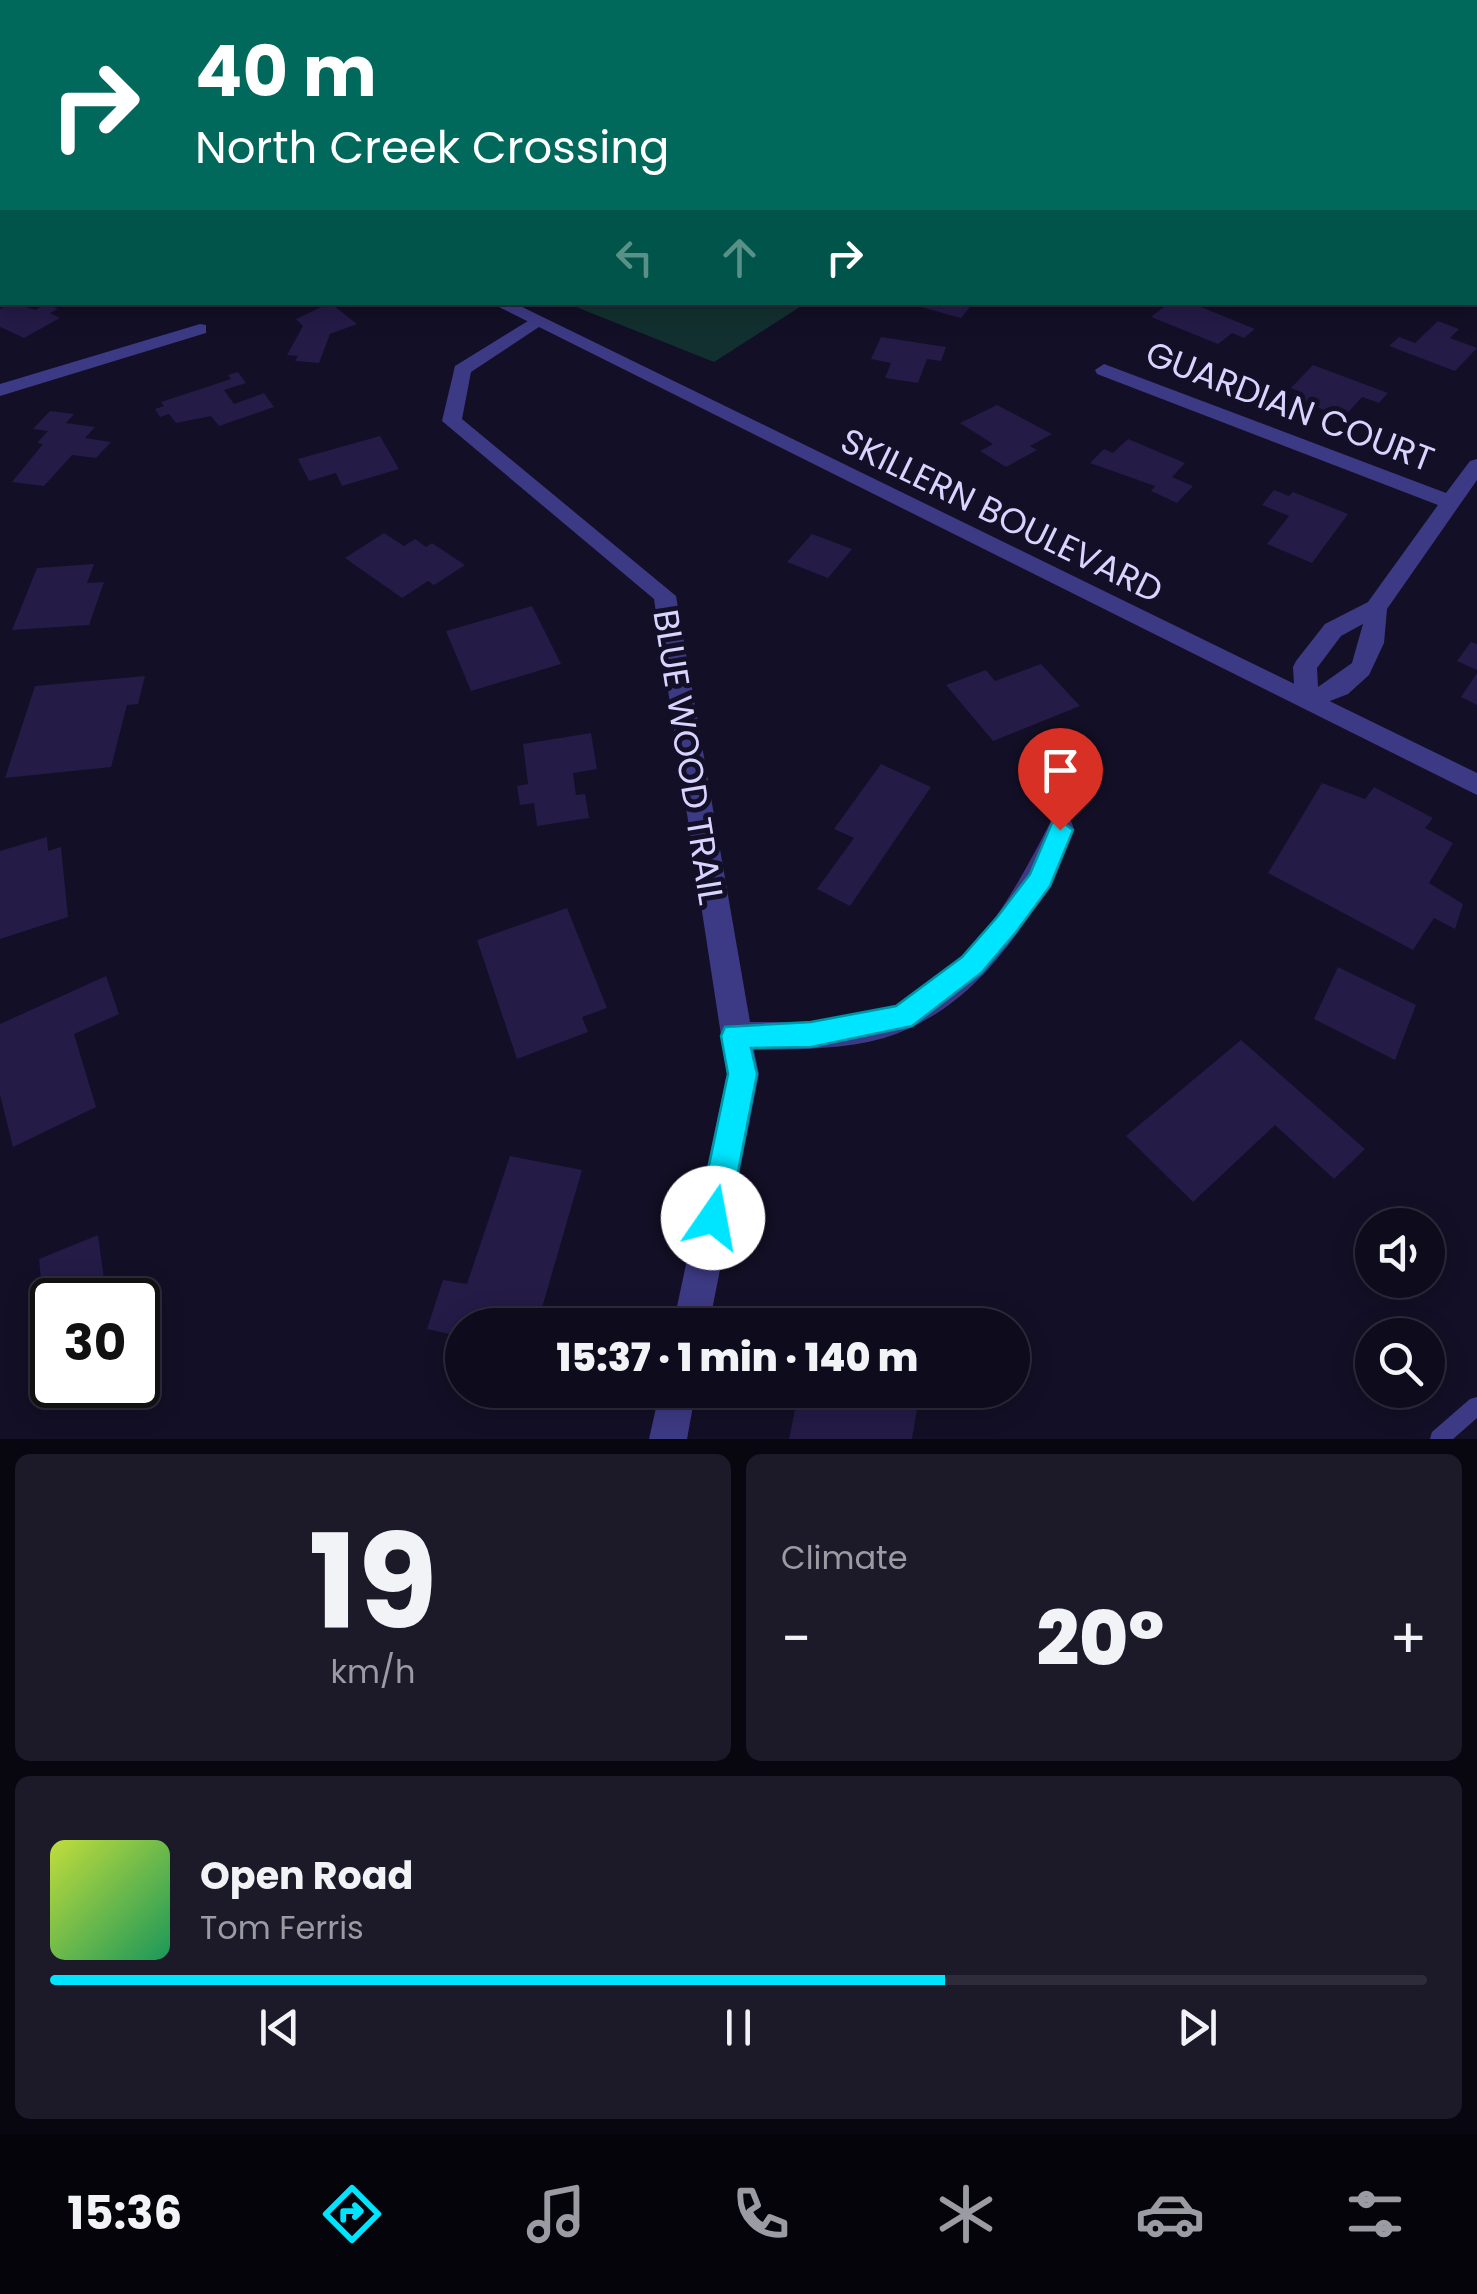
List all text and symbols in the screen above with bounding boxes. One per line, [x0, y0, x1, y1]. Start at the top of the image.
text: 40 m [195, 22, 377, 121]
icon: right [30, 40, 160, 170]
text: North Creek Crossing [195, 116, 670, 179]
icon: left [607, 230, 662, 285]
icon: ahead [712, 230, 767, 285]
icon: right [817, 230, 872, 285]
street label: GUARDIAN COURT [1139, 328, 1441, 484]
street label: SKILLERN BOULEVARD [833, 416, 1171, 614]
street label: BLUE WOOD TRAIL [641, 606, 737, 908]
pin [1018, 728, 1103, 831]
icon: arrive [1033, 743, 1088, 798]
position arrow [661, 1166, 765, 1270]
map controls [1355, 1208, 1445, 1408]
button: sound [1355, 1208, 1445, 1298]
speed limit sign: 30 [30, 1278, 160, 1408]
button: search [1355, 1318, 1445, 1408]
text: 15:37 · 1 min · 140 m [557, 1331, 918, 1384]
text: 19 [309, 1491, 437, 1674]
text: Climate [781, 1535, 908, 1580]
text: 20° [1036, 1586, 1164, 1691]
text: − [781, 1600, 811, 1677]
text: + [1389, 1600, 1427, 1677]
text: km/h [330, 1649, 416, 1694]
text: Open Road [200, 1849, 413, 1902]
text: Tom Ferris [200, 1905, 364, 1950]
icon: previous [252, 2000, 307, 2055]
icon: pause [711, 2000, 766, 2055]
icon: next [1170, 2000, 1225, 2055]
icon: directions [317, 2179, 387, 2249]
icon: music [521, 2179, 591, 2249]
icon: phone [726, 2179, 796, 2249]
icon: climate [931, 2179, 1001, 2249]
icon: car [1135, 2179, 1205, 2249]
icon: filters [1340, 2179, 1410, 2249]
text: 15:36 [67, 2182, 182, 2245]

